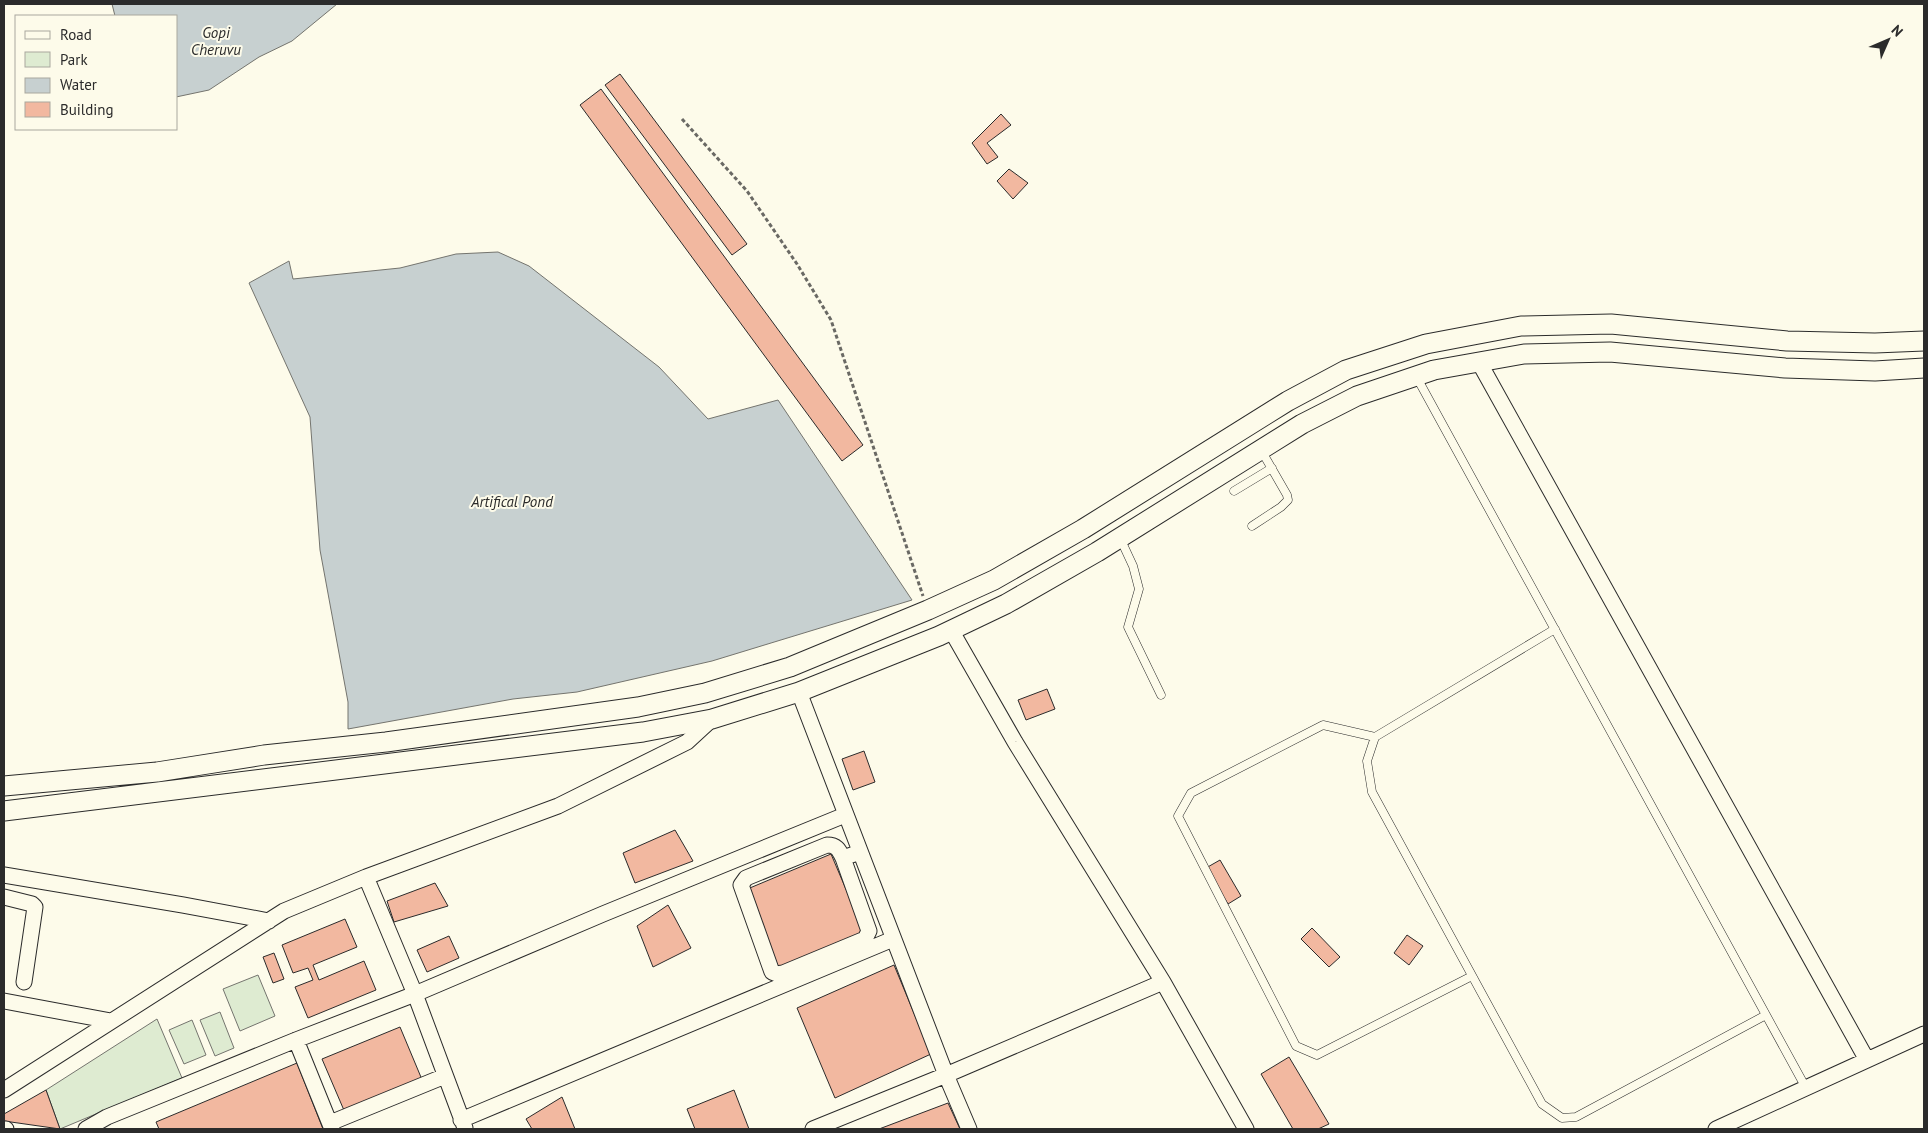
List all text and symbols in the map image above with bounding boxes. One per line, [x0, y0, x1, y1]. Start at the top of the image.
legend [15, 15, 178, 130]
north arrow [1863, 15, 1913, 65]
text: N [1888, 21, 1907, 40]
water label: Gopi Cheruvu [191, 23, 241, 59]
text: Road [60, 25, 92, 44]
text: Park [60, 50, 88, 69]
text: Water [60, 75, 97, 94]
text: Building [60, 100, 114, 119]
water label: Artifical Pond [470, 492, 553, 511]

